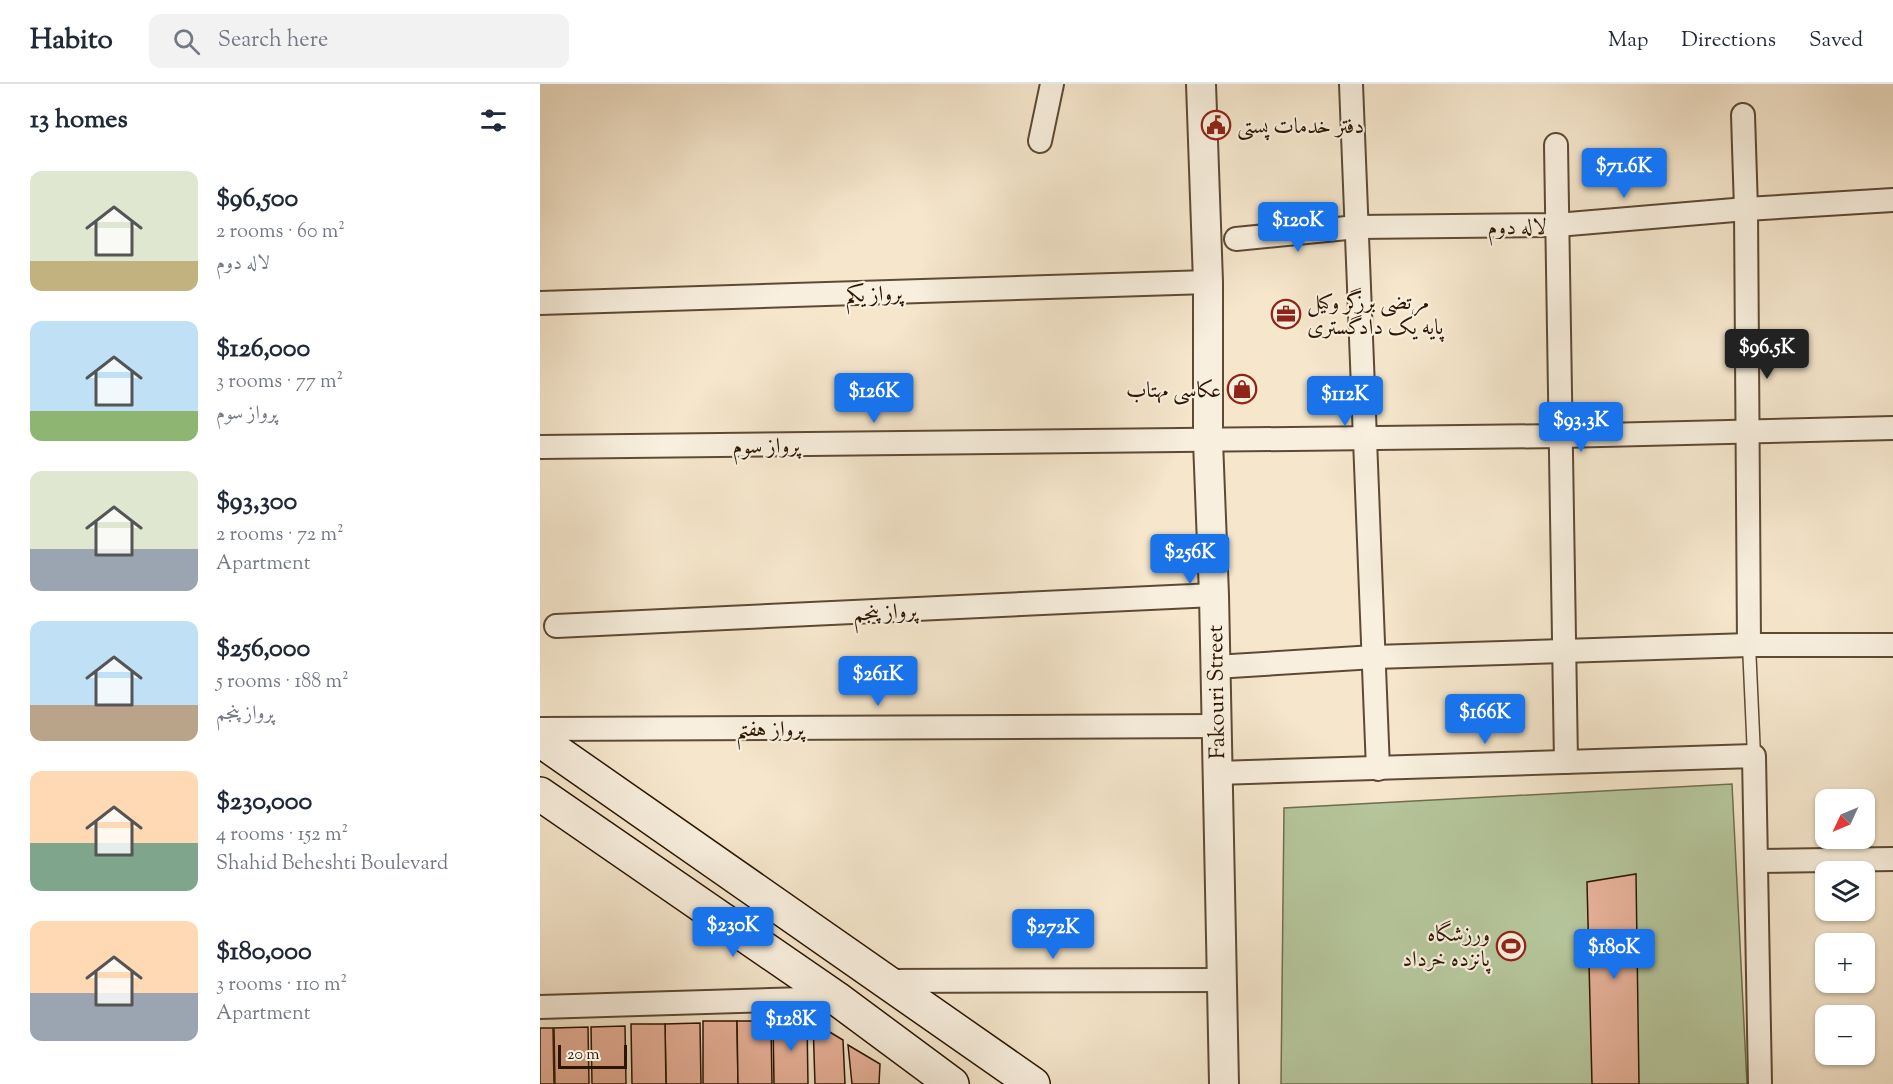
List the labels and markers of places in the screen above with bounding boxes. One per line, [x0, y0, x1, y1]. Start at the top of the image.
public building icon: دفتر خدمات پستی [1200, 109, 1232, 141]
place label: دفتر خدمات پستی [1237, 112, 1364, 144]
pin: $71.6K [1575, 148, 1673, 199]
pin: $120K [1256, 202, 1340, 253]
place label: مرتضی برزگر وکیل پایه یک دادگستری [1307, 287, 1445, 345]
office icon: مرتضی برزگر وکیل پایه یک دادگستری [1270, 298, 1302, 330]
pin: $96.5K [1718, 329, 1816, 380]
pin: $126K [832, 373, 916, 424]
shop icon: عکاسی مهتاب [1226, 373, 1258, 405]
place label: عکاسی مهتاب [1126, 376, 1221, 408]
pin: $112K [1303, 376, 1387, 427]
pin: $93.3K [1532, 402, 1630, 453]
pin: $256K [1148, 534, 1232, 585]
pin: $261K [836, 656, 920, 707]
pin: $166K [1443, 694, 1527, 745]
pin: $230K [691, 907, 775, 958]
pin: $272K [1011, 909, 1095, 960]
place label: ورزشگاه پانزده خرداد [1402, 920, 1492, 977]
pin: $180K [1572, 929, 1656, 980]
sports icon: ورزشگاه پانزده خرداد [1495, 930, 1527, 962]
pin: $128K [749, 1001, 833, 1052]

